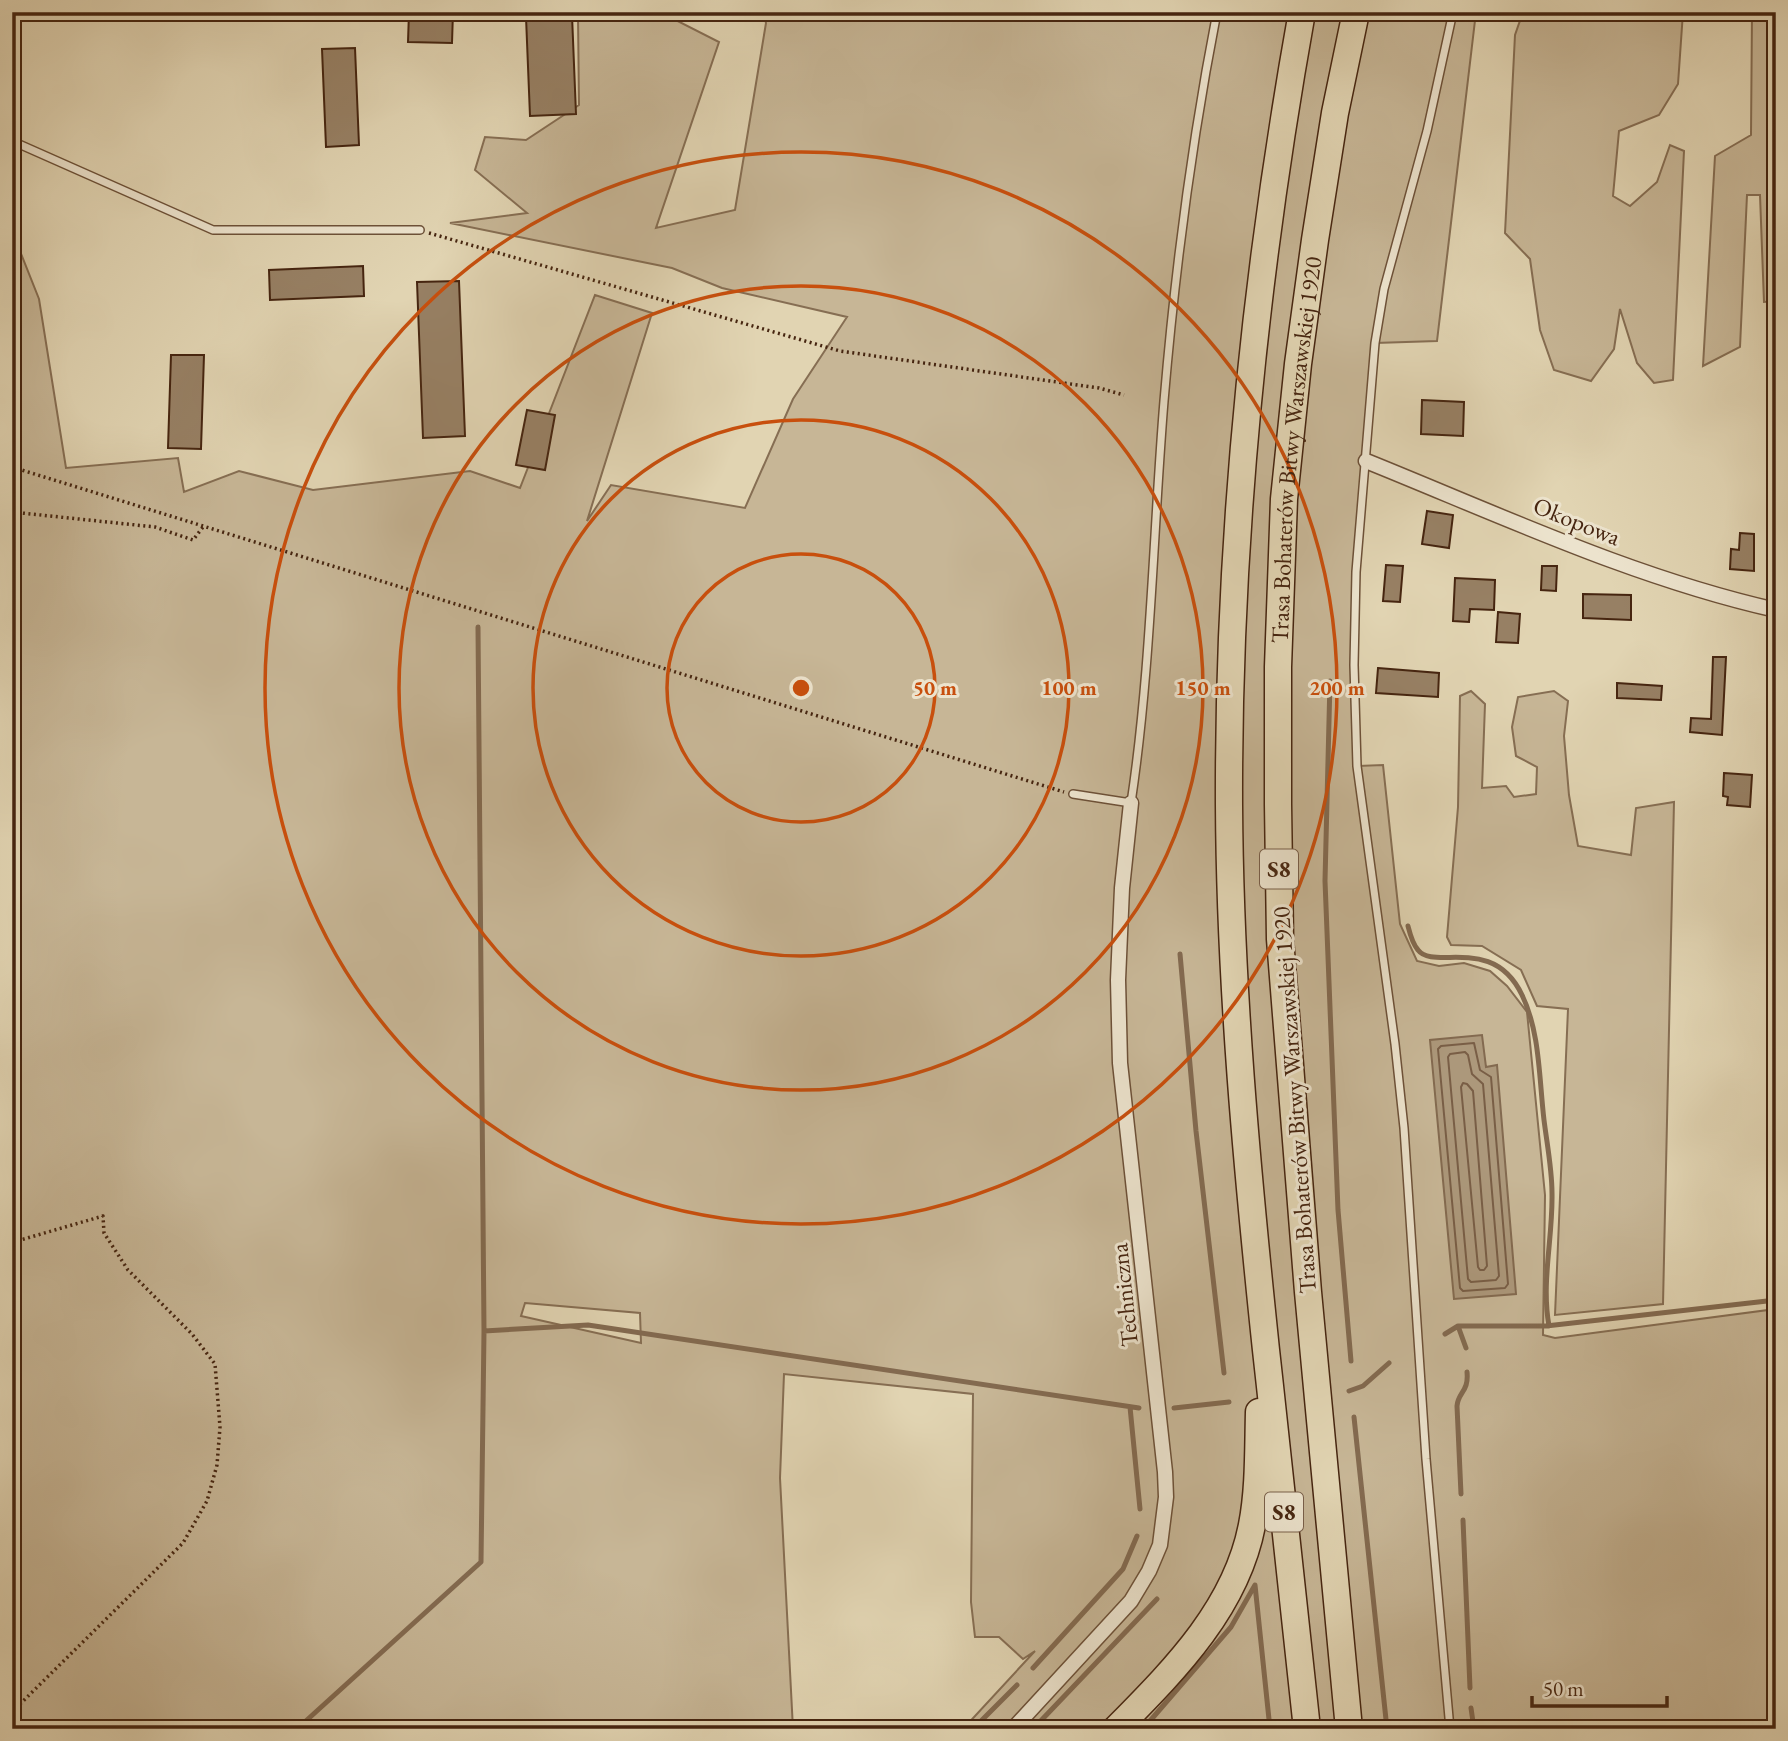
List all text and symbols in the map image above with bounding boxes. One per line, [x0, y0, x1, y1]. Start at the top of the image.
street label: Trasa Bohaterów Bitwy Warszawskiej 1920 [1263, 255, 1328, 644]
street label: Okopowa [1529, 490, 1625, 553]
text: 50 m [913, 674, 957, 701]
text: 100 m [1041, 674, 1097, 701]
text: 150 m [1175, 674, 1231, 701]
text: 200 m [1309, 674, 1365, 701]
centre of rings [789, 676, 813, 700]
road number: S8 [1260, 849, 1298, 888]
street label: Trasa Bohaterów Bitwy Warszawskiej 1920 [1265, 905, 1323, 1295]
street label: Techniczna [1103, 1241, 1145, 1348]
road number: S8 [1265, 1492, 1303, 1532]
scale bar [1532, 1664, 1667, 1708]
text: 50 m [1543, 1675, 1584, 1702]

